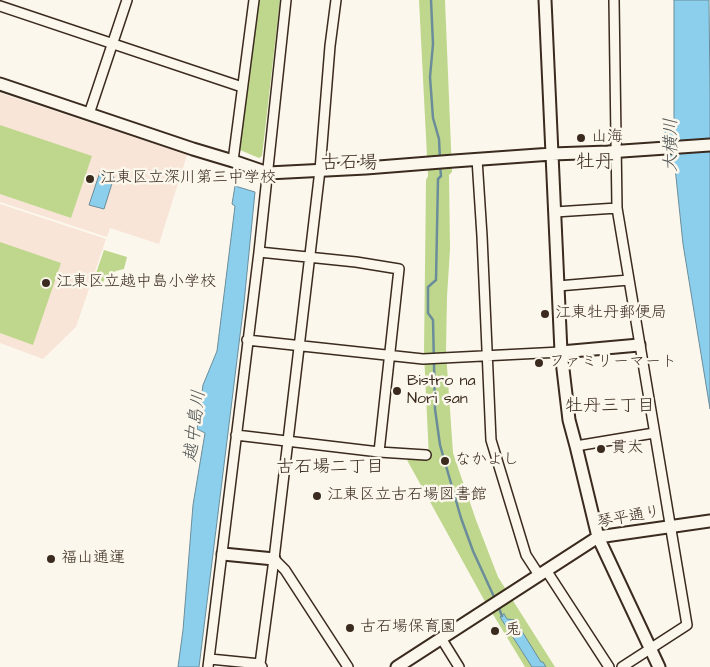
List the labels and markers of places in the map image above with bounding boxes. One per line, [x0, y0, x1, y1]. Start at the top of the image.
place label: 山海 [591, 128, 623, 148]
marker: 山海 [575, 132, 587, 144]
place label: 江東区立深川第三中学校 [100, 169, 276, 189]
marker: 江東区立深川第三中学校 [84, 173, 96, 185]
place label: 江東区立越中島小学校 [56, 273, 216, 293]
marker: 江東区立越中島小学校 [40, 277, 52, 289]
place label: 江東牡丹郵便局 [555, 304, 667, 324]
marker: 江東牡丹郵便局 [539, 308, 551, 320]
place label: ファミリーマート [549, 353, 677, 373]
marker: ファミリーマート [533, 357, 545, 369]
place label: Bistro na Nori san [407, 372, 476, 410]
marker: Bistro na Nori san [391, 385, 403, 397]
place label: 貫太 [611, 439, 643, 459]
marker: 貫太 [595, 443, 607, 455]
place label: なかよし [455, 451, 519, 471]
marker: なかよし [439, 455, 451, 467]
place label: 江東区立古石場図書館 [327, 486, 487, 506]
marker: 江東区立古石場図書館 [311, 490, 323, 502]
place label: 福山通運 [61, 549, 125, 569]
marker: 福山通運 [45, 553, 57, 565]
place label: 古石場保育園 [360, 618, 456, 638]
place label: 兎 [505, 621, 521, 641]
marker: 古石場保育園 [344, 622, 356, 634]
marker: 兎 [489, 625, 501, 637]

